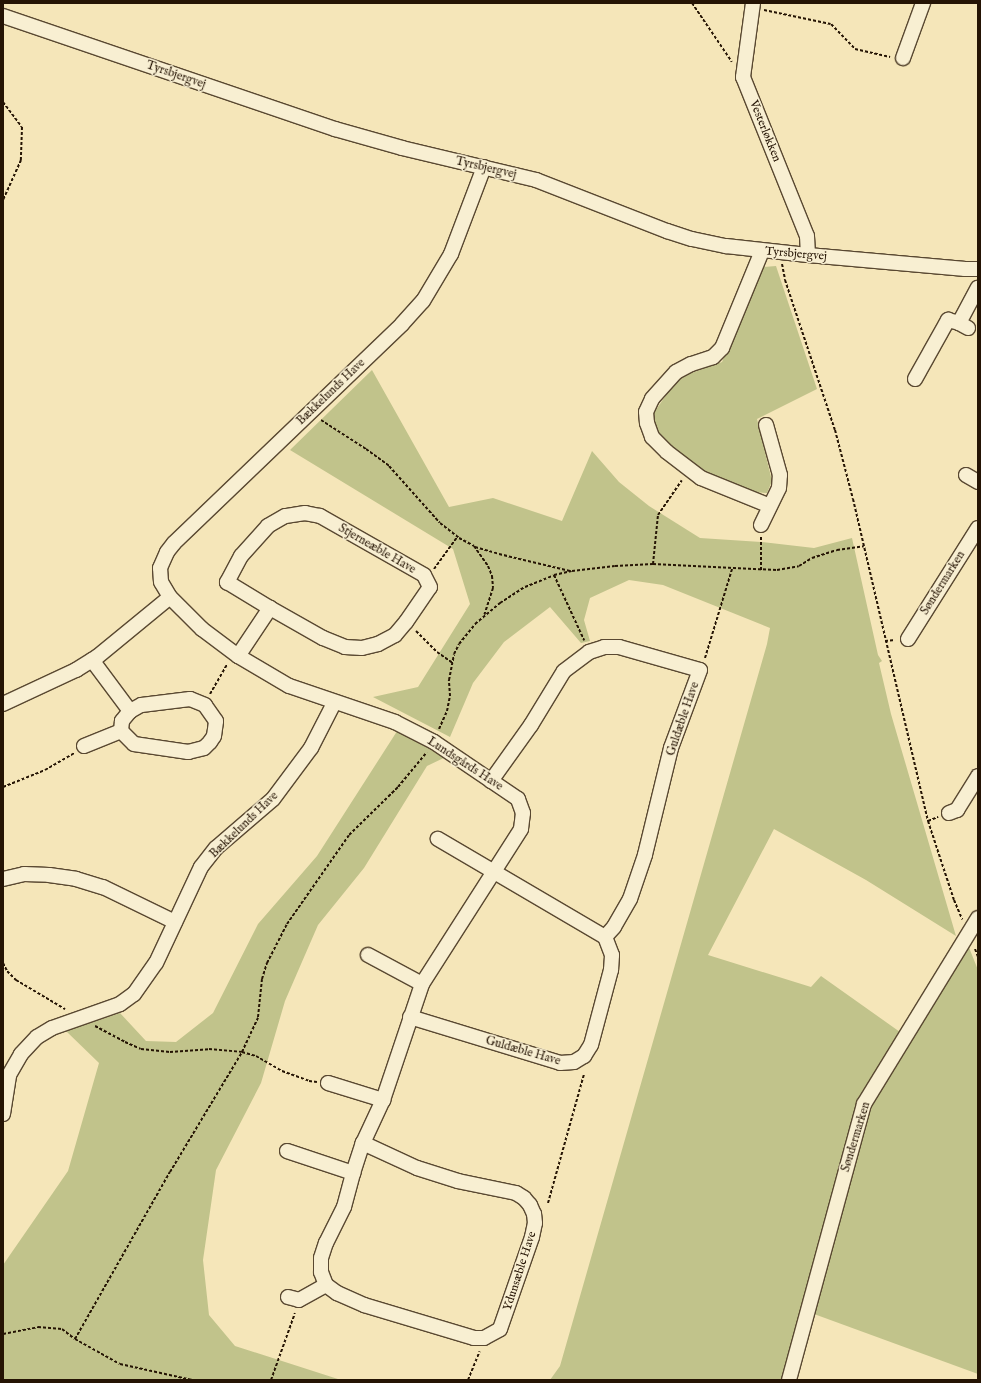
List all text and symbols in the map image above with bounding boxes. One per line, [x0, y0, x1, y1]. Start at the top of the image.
street label: Tyrsbjergvej [144, 58, 208, 92]
street label: Vesterløkken [746, 98, 784, 164]
street label: Tyrsbjergvej [454, 154, 518, 182]
street label: Tyrsbjergvej [764, 244, 828, 264]
street label: Bækkelunds Have [294, 356, 368, 428]
street label: Stjerneæble Have [336, 521, 418, 577]
street label: Søndermarken [918, 549, 968, 617]
street label: Guldæble Have [664, 680, 702, 758]
street label: Lundsgårds Have [425, 734, 505, 794]
street label: Bækkelunds Have [207, 789, 281, 861]
street label: Guldæble Have [484, 1033, 562, 1069]
street label: Søndermarken [839, 1100, 873, 1174]
street label: Ydunsæble Have [500, 1230, 540, 1312]

